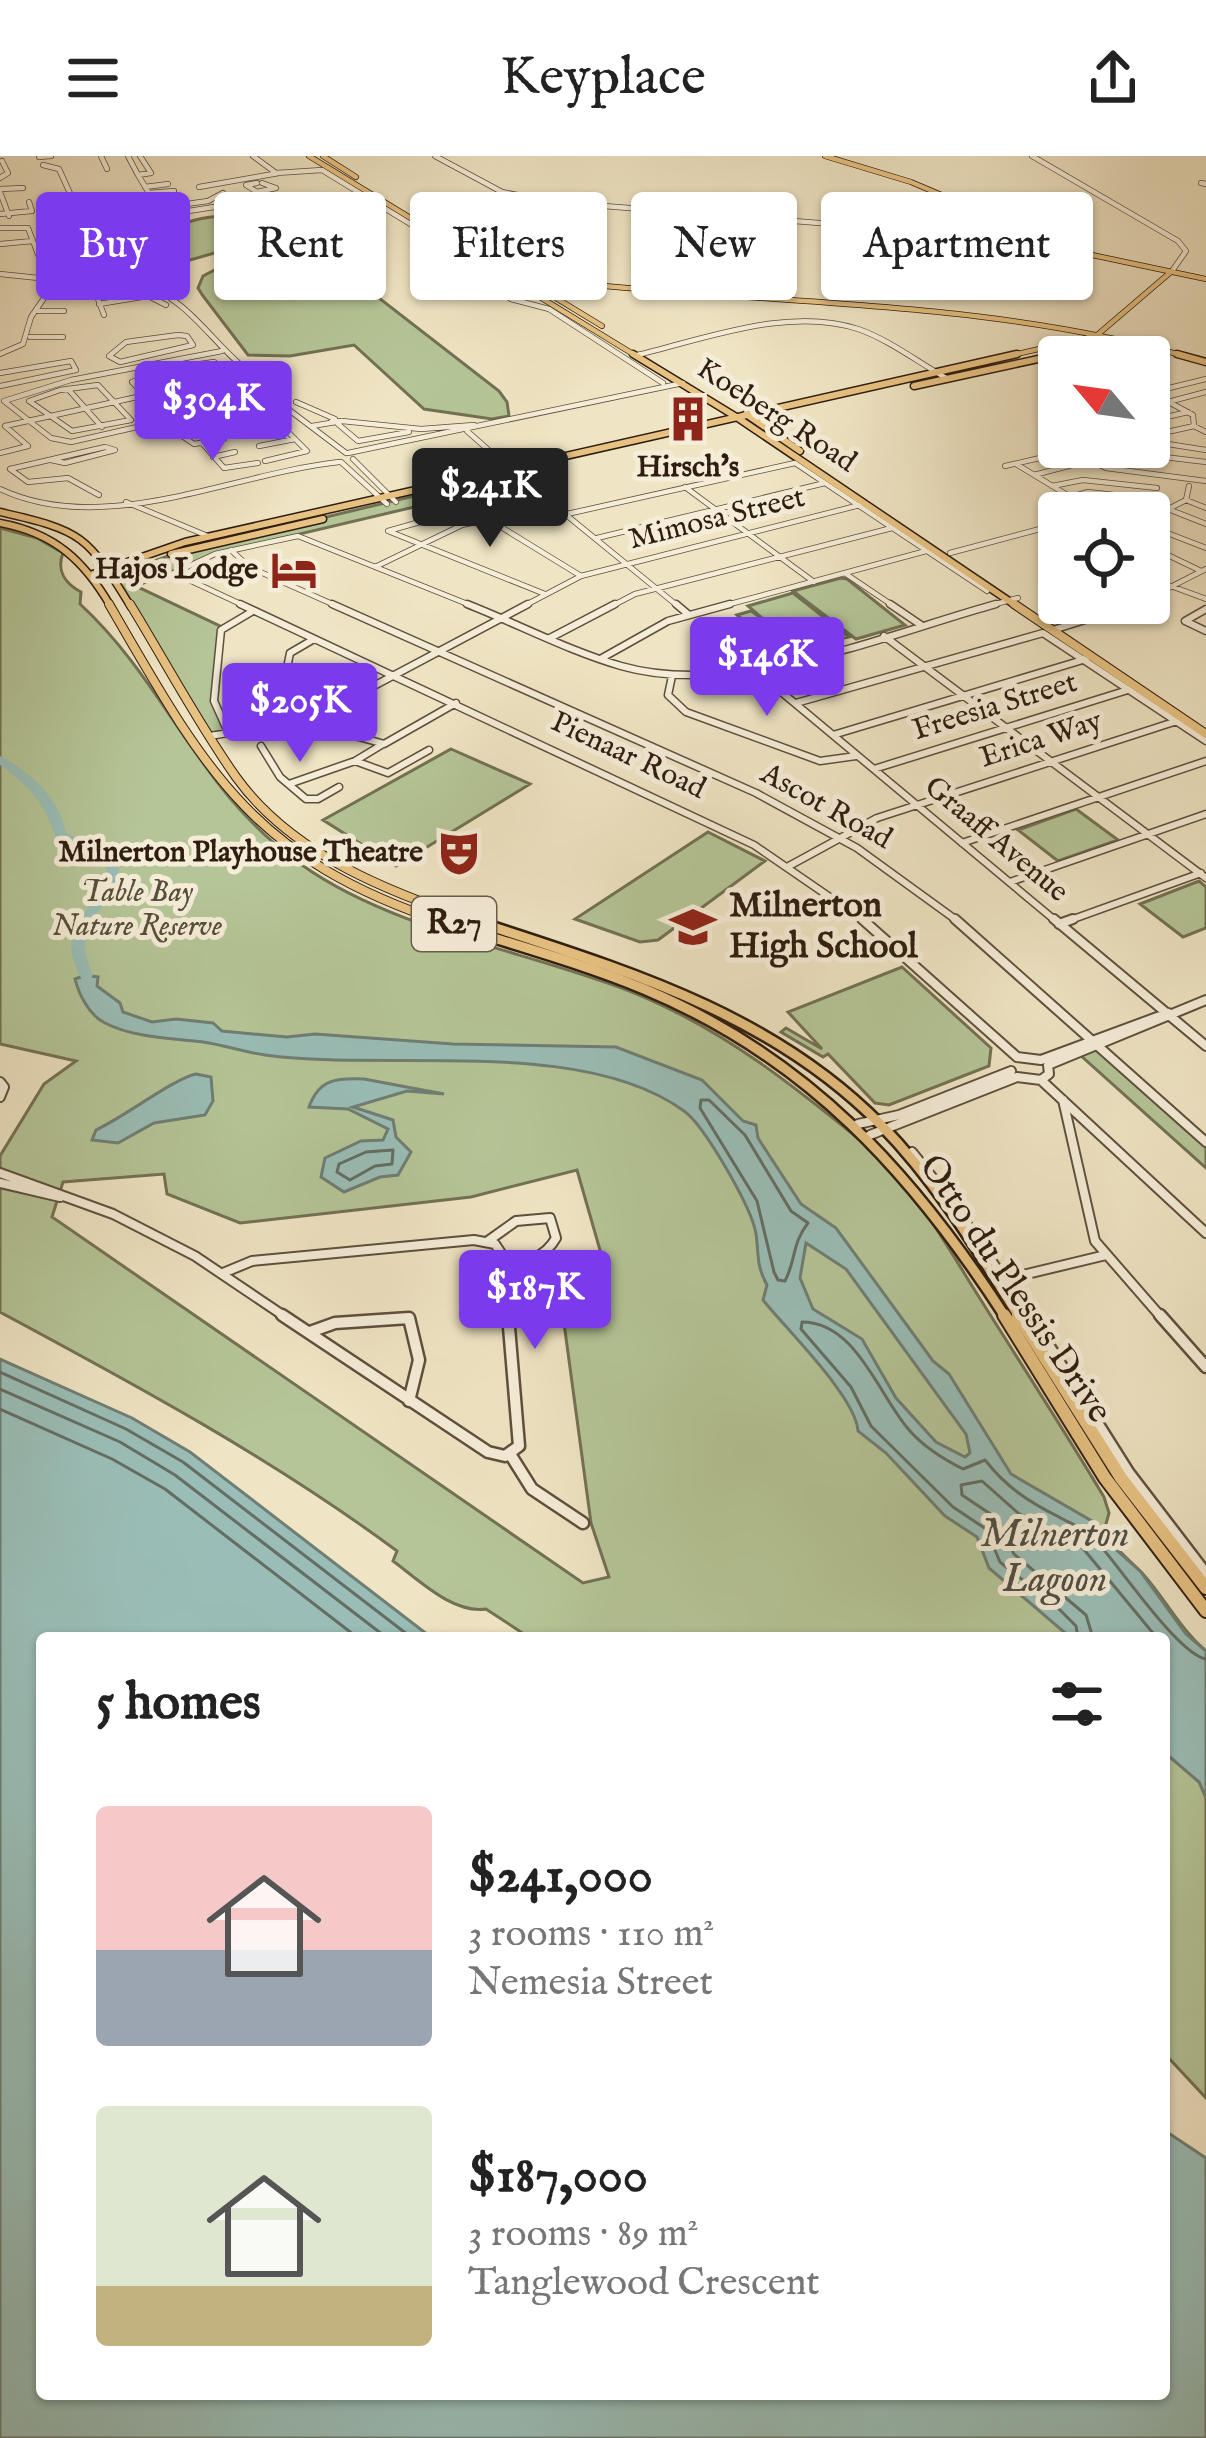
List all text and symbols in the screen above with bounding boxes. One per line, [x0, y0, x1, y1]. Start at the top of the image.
text: Keyplace [500, 44, 706, 113]
icon: menu [60, 45, 126, 111]
icon: share [1080, 45, 1146, 111]
chip: Buy [36, 192, 190, 300]
chip: Rent [214, 192, 386, 300]
chip: Filters [410, 192, 607, 300]
chip: New [631, 192, 797, 300]
chip: Apartment [821, 192, 1093, 300]
north arrow [1038, 336, 1170, 468]
map controls [1038, 336, 1170, 624]
street label: Koeberg Road [689, 350, 864, 482]
pin: $304K [129, 361, 297, 463]
text: $304K [162, 375, 264, 424]
building icon: Hirsch's [663, 394, 713, 444]
pin: $241K [406, 448, 574, 550]
place label: Hirsch's [637, 449, 739, 487]
text: $241K [439, 462, 541, 511]
street label: Mimosa Street [625, 479, 809, 559]
button: locate [1038, 492, 1170, 624]
hotel icon: Hajos Lodge [269, 545, 319, 595]
place label: Hajos Lodge [95, 551, 258, 589]
pin: $146K [683, 617, 851, 719]
text: $146K [717, 631, 817, 680]
pin: $205K [216, 663, 384, 765]
street label: Freesia Street [908, 664, 1082, 750]
text: $205K [249, 677, 351, 726]
street label: Erica Way [975, 702, 1107, 778]
street label: Pienaar Road [545, 704, 712, 809]
street label: Ascot Road [753, 755, 899, 859]
street label: Graaff Avenue [916, 769, 1076, 911]
theatre icon: Milnerton Playhouse Theatre [434, 828, 484, 878]
place label: Milnerton Playhouse Theatre [58, 834, 423, 872]
park label: Table Bay Nature Reserve [52, 874, 222, 946]
place label: Milnerton High School [729, 883, 919, 970]
road number: R27 [412, 897, 496, 951]
school or university icon: Milnerton High School [668, 902, 718, 952]
street label: Otto du Plessis Drive [908, 1146, 1122, 1432]
pin: $187K [451, 1250, 619, 1352]
text: $187K [486, 1264, 584, 1313]
water label: Milnerton Lagoon [980, 1511, 1130, 1606]
icon: filters [1044, 1671, 1110, 1737]
text: 5 homes [96, 1672, 261, 1737]
text: $241,000 [468, 1845, 653, 1910]
icon: home [192, 1854, 336, 1998]
text: 3 rooms · 110 m² [468, 1910, 714, 1959]
text: Nemesia Street [468, 1959, 713, 2008]
text: $187,000 [468, 2145, 648, 2210]
icon: home [192, 2154, 336, 2298]
text: 3 rooms · 89 m² [468, 2210, 699, 2259]
text: Tanglewood Crescent [468, 2259, 820, 2308]

